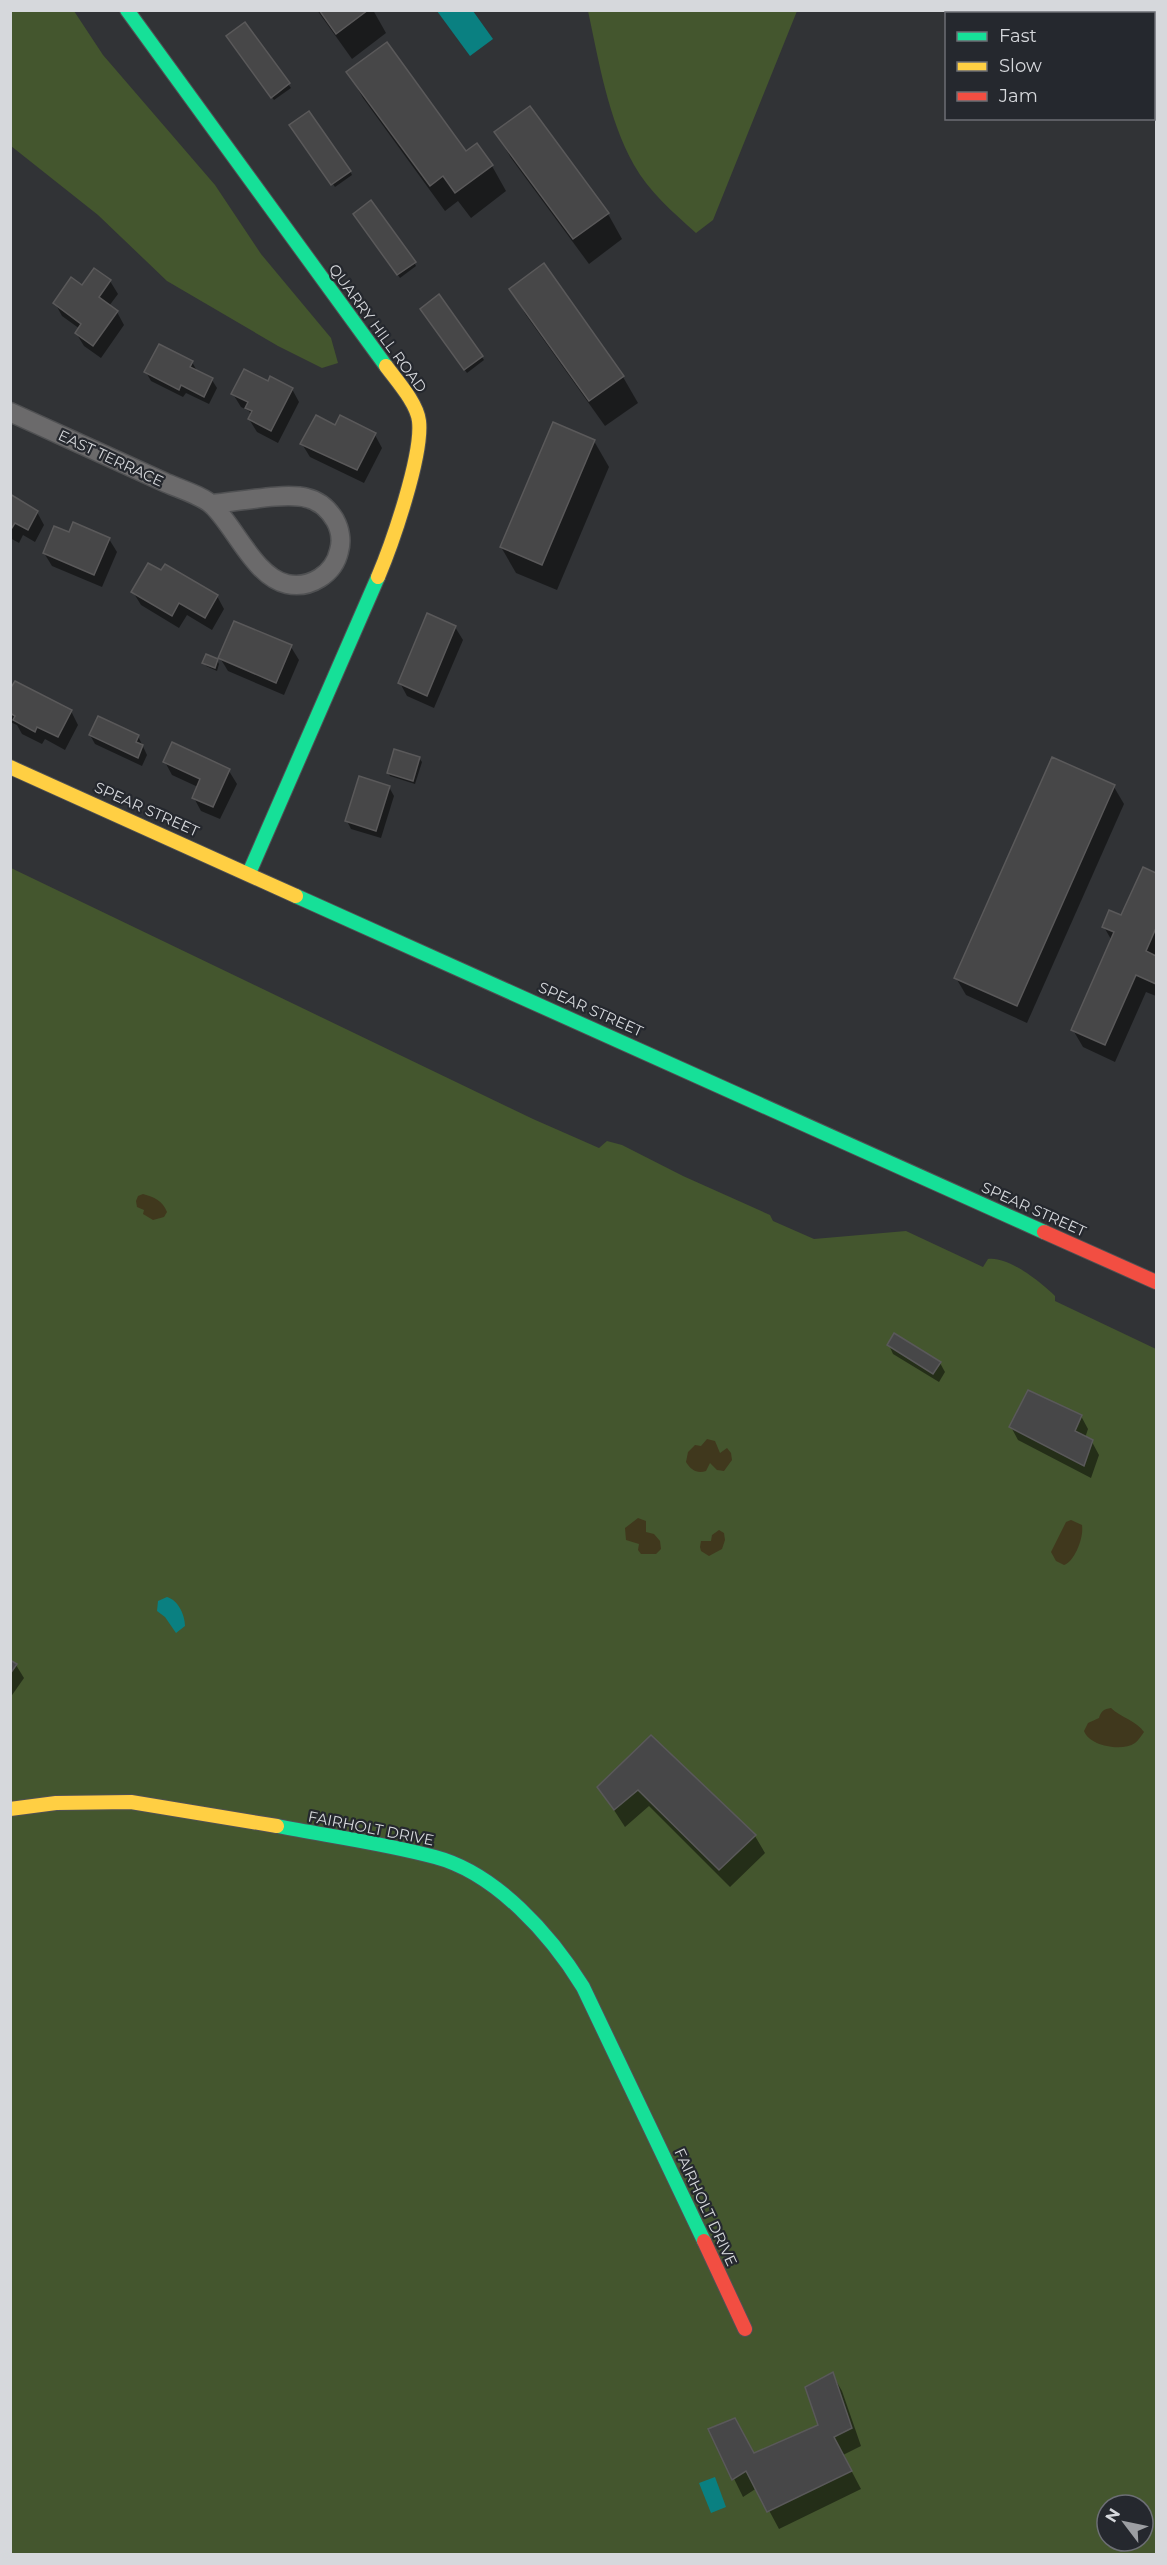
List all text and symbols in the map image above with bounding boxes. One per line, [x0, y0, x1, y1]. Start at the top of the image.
legend [945, 12, 1155, 120]
text: Fast [999, 25, 1037, 47]
text: Slow [999, 55, 1042, 77]
text: Jam [998, 85, 1038, 107]
street label: QUARRY HILL ROAD [325, 260, 431, 396]
street label: EAST TERRACE [55, 425, 167, 491]
street label: SPEAR STREET [92, 777, 203, 841]
street label: SPEAR STREET [536, 977, 647, 1041]
street label: SPEAR STREET [979, 1177, 1090, 1241]
street label: FAIRHOLT DRIVE [306, 1806, 436, 1850]
street label: FAIRHOLT DRIVE [670, 2145, 742, 2269]
north arrow [1095, 2493, 1155, 2553]
text: N [1101, 2505, 1124, 2526]

